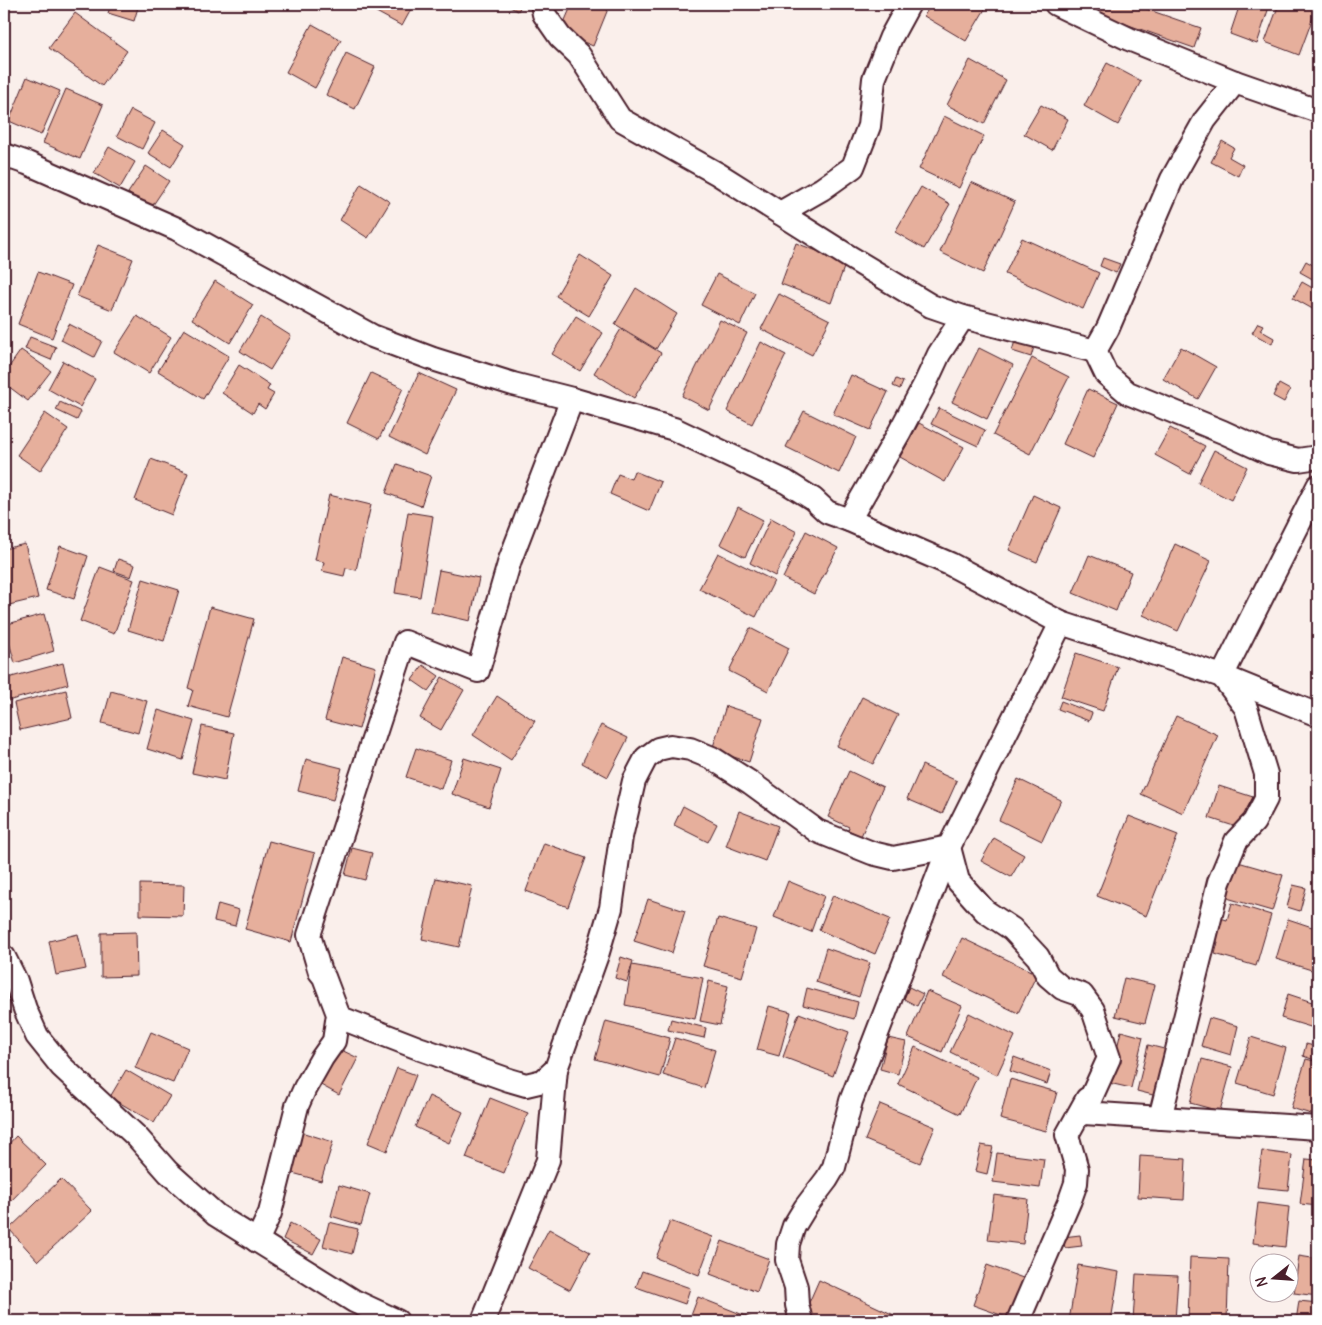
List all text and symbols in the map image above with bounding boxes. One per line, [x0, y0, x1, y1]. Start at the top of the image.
north arrow [1250, 1252, 1300, 1302]
text: N [1252, 1275, 1272, 1289]

